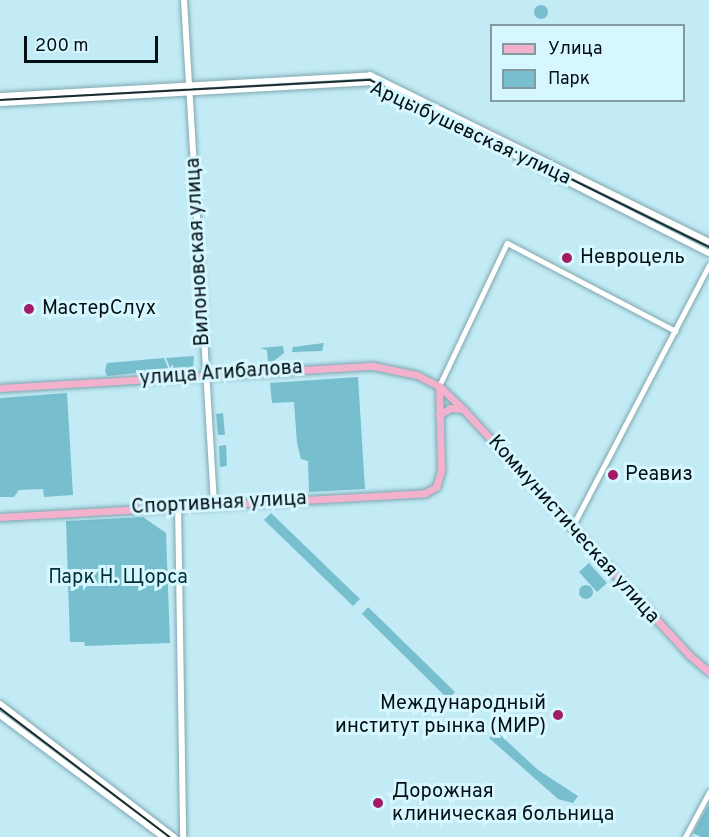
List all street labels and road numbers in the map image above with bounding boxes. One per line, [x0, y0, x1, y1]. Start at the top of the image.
street label: Арцыбушевская улица [366, 77, 574, 191]
street label: Вилоновская улица [182, 157, 216, 347]
street label: улица Агибалова [138, 356, 304, 392]
street label: Коммунистическая улица [482, 431, 664, 629]
street label: Спортивная улица [131, 487, 307, 521]

